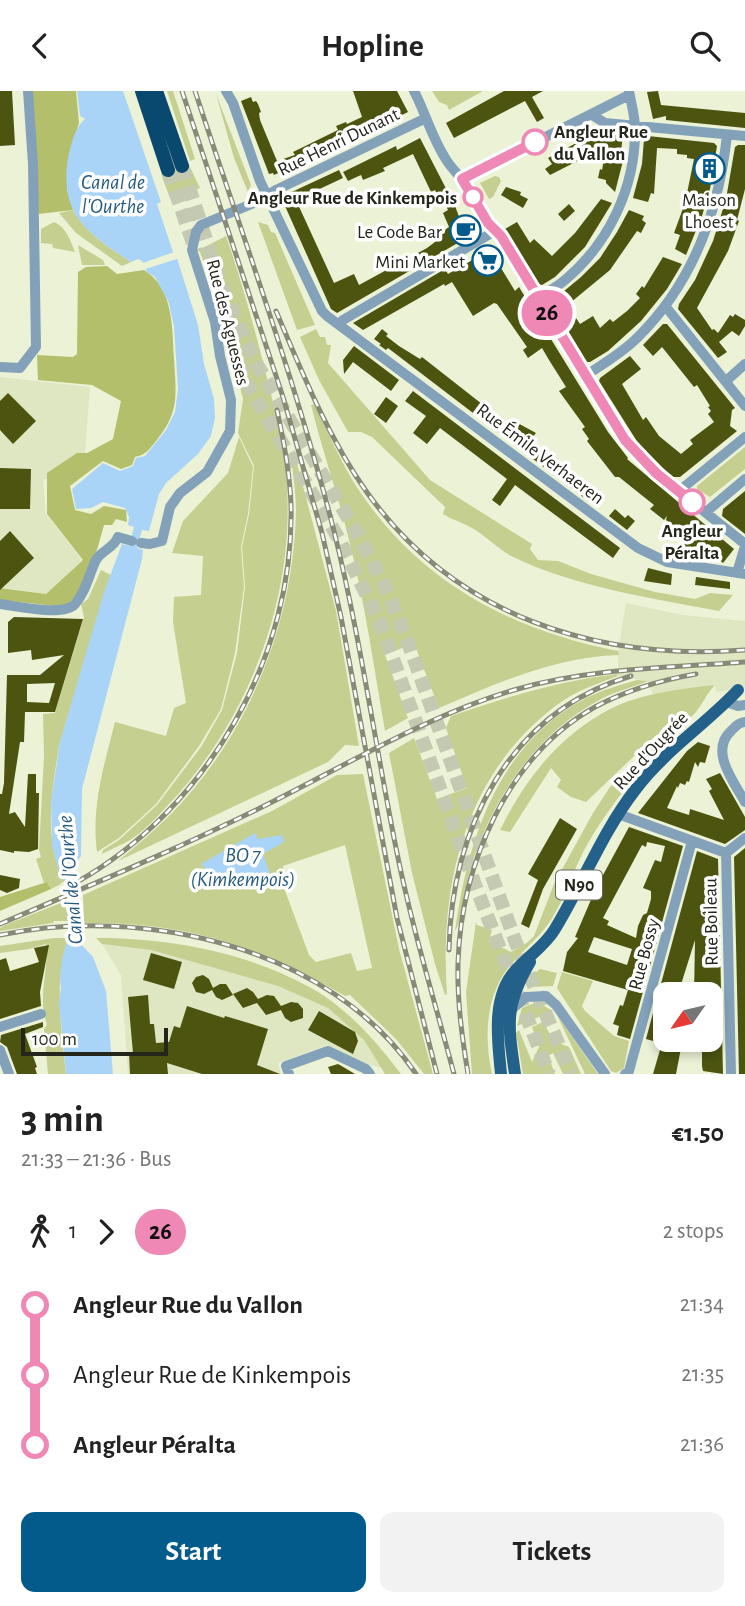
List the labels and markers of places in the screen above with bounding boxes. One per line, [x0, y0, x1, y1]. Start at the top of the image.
place label: Angleur Rue du Vallon [554, 123, 648, 164]
marker: Angleur Rue du Vallon [522, 129, 548, 155]
building icon: Maison Lhoest [692, 151, 726, 185]
marker: Angleur Rue de Kinkempois [463, 187, 483, 207]
place label: Angleur Rue de Kinkempois [247, 189, 457, 208]
place label: Maison Lhoest [682, 191, 736, 232]
cafe icon: Le Code Bar [448, 214, 482, 248]
place label: Le Code Bar [357, 223, 442, 242]
supermarket icon: Mini Market [471, 244, 505, 278]
place label: Mini Market [375, 253, 465, 272]
marker: Angleur Péralta [679, 489, 705, 515]
place label: Angleur Péralta [661, 522, 723, 563]

